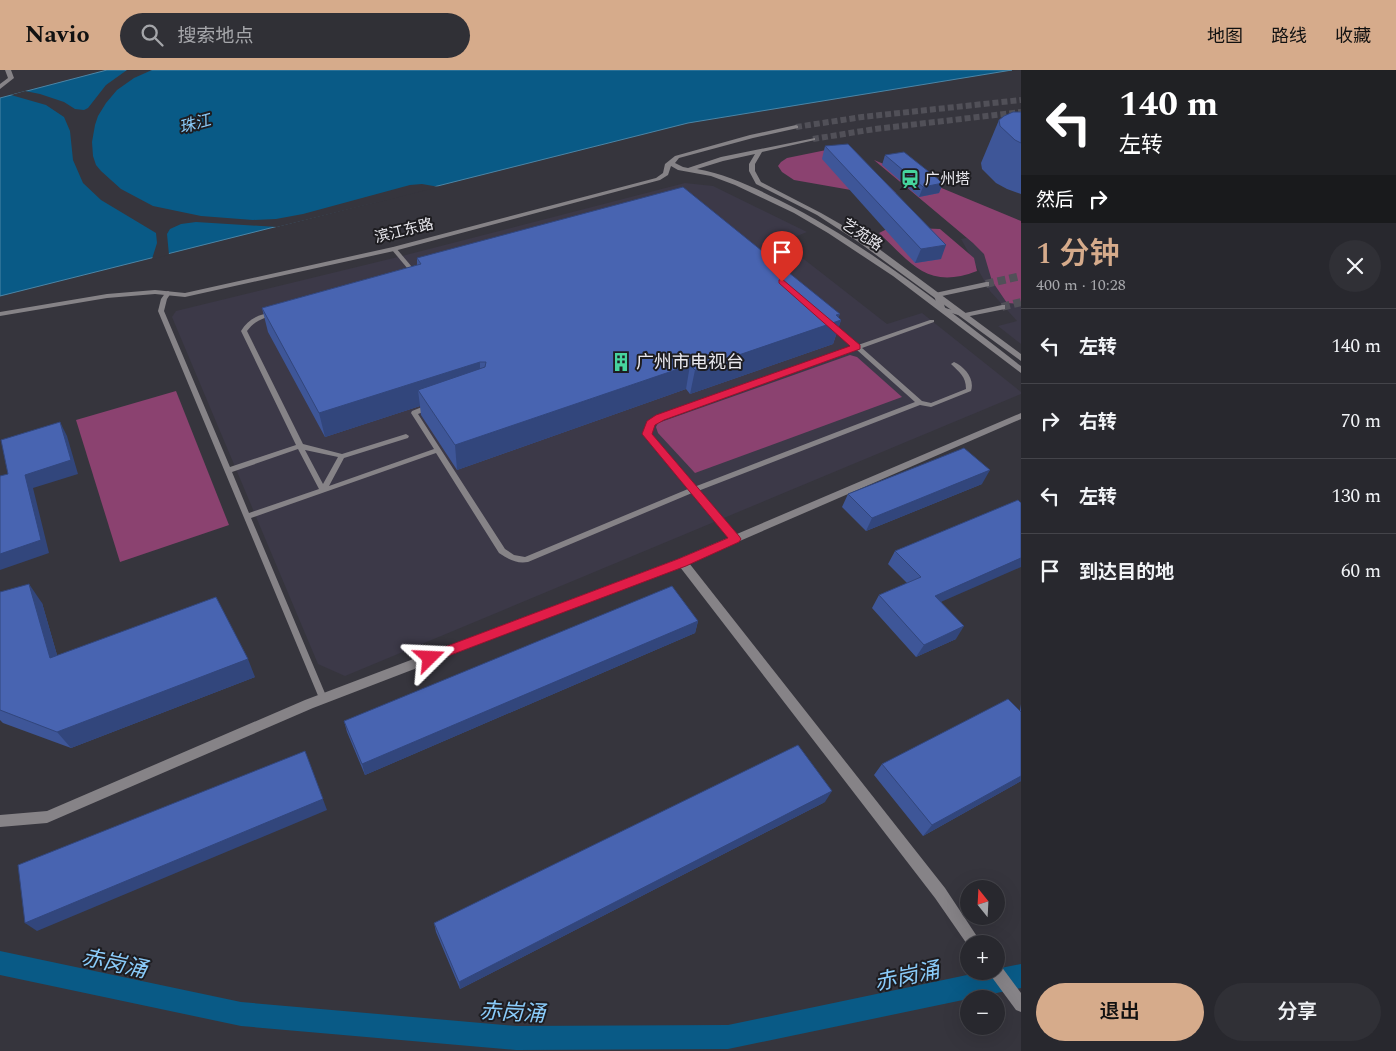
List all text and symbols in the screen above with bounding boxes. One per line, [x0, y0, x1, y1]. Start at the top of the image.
search box [120, 13, 470, 58]
text: Navio [25, 17, 90, 53]
icon: search [138, 21, 166, 49]
text: 搜索地点 [178, 22, 254, 51]
text: 地图 [1207, 23, 1243, 50]
text: 路线 [1271, 23, 1307, 50]
text: 收藏 [1335, 23, 1371, 50]
text: 140 m [1119, 78, 1218, 131]
icon: left [1036, 90, 1101, 155]
water label: 珠江 [176, 108, 215, 140]
text: 左转 [1119, 129, 1163, 162]
station icon: 广州塔 [899, 168, 921, 190]
place label: 广州塔 [925, 168, 970, 191]
icon: right [1084, 185, 1112, 213]
text: 然后 [1036, 186, 1074, 215]
street label: 滨江东路 [372, 213, 436, 249]
street label: 艺苑路 [837, 213, 887, 257]
pin [761, 231, 803, 282]
text: 1 分钟 [1036, 231, 1120, 277]
icon: arrive [768, 238, 796, 266]
button: close [1329, 240, 1381, 292]
text: 400 m · 10:28 [1036, 273, 1126, 297]
icon: left [1036, 332, 1064, 360]
text: 140 m [1331, 332, 1381, 361]
text: 左转 [1079, 333, 1117, 362]
place label: 广州市电视台 [636, 349, 744, 376]
building icon: 广州市电视台 [610, 351, 632, 373]
icon: right [1036, 407, 1064, 435]
text: 70 m [1341, 407, 1381, 436]
text: 右转 [1079, 408, 1117, 437]
icon: left [1036, 482, 1064, 510]
text: 130 m [1331, 482, 1381, 511]
text: 左转 [1079, 483, 1117, 512]
icon: arrive [1036, 557, 1064, 585]
text: 60 m [1341, 557, 1381, 586]
text: 到达目的地 [1079, 558, 1174, 587]
position arrow [403, 631, 455, 683]
north arrow [960, 880, 1005, 925]
map controls [960, 880, 1005, 1035]
button: + [960, 935, 1005, 980]
water label: 赤岗涌 [78, 941, 153, 988]
water label: 赤岗涌 [871, 953, 946, 1000]
button: 退出 [1036, 983, 1204, 1041]
button: 分享 [1214, 983, 1381, 1041]
button: − [960, 990, 1005, 1035]
water label: 赤岗涌 [478, 995, 549, 1031]

